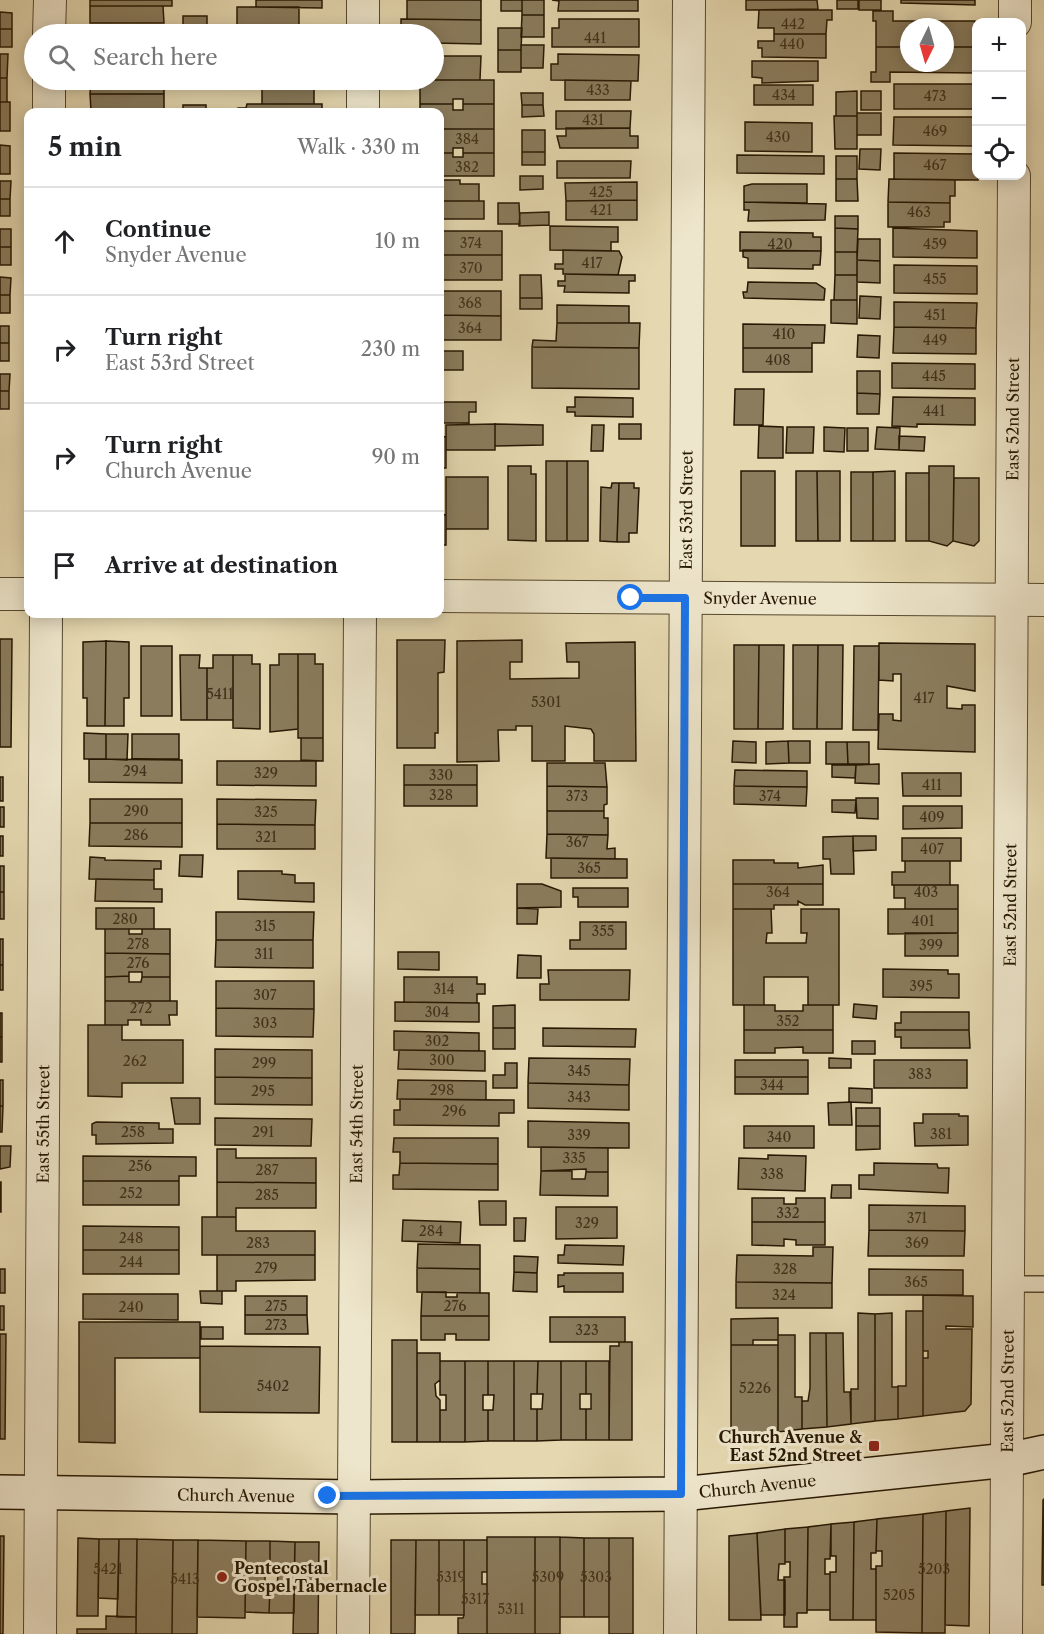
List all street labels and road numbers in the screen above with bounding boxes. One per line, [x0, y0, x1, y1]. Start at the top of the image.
street label: East 52nd Street [1002, 357, 1023, 481]
street label: East 53rd Street [676, 450, 697, 570]
street label: Snyder Avenue [703, 588, 817, 608]
street label: East 52nd Street [1000, 843, 1020, 967]
street label: East 55th Street [33, 1064, 53, 1184]
street label: East 54th Street [346, 1064, 367, 1184]
street label: East 52nd Street [997, 1329, 1018, 1453]
street label: Church Avenue [698, 1470, 817, 1502]
street label: Church Avenue [177, 1485, 295, 1506]

